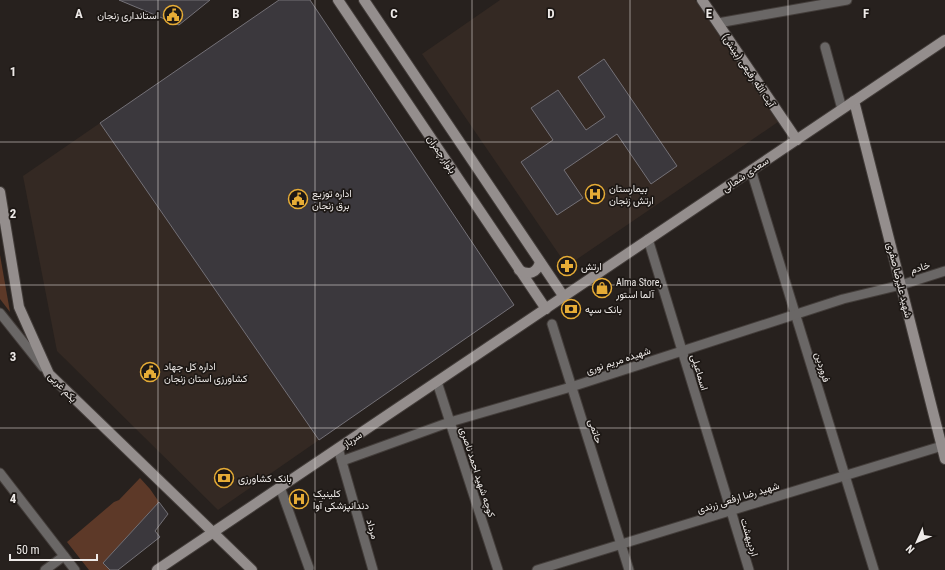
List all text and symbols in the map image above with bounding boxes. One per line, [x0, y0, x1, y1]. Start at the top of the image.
public building icon: استانداری زنجان [162, 4, 184, 26]
text: A [75, 6, 83, 21]
text: B [232, 6, 240, 21]
text: C [390, 6, 398, 21]
text: D [547, 6, 555, 21]
text: E [706, 6, 713, 21]
text: F [863, 6, 869, 21]
place label: استانداری زنجان [97, 10, 159, 22]
street label: آیت الله رفیعی (بینش) [719, 32, 778, 110]
text: 1 [10, 64, 16, 79]
street label: بلوار چمران [423, 133, 458, 176]
street label: سعدی شمالی [720, 155, 771, 195]
hospital icon: بیمارستان ارتش زنجان [584, 183, 606, 205]
place label: بیمارستان ارتش زنجان [609, 183, 654, 207]
public building icon: اداره توزیع برق زنجان [287, 188, 309, 210]
place label: اداره توزیع برق زنجان [312, 188, 352, 212]
text: 2 [10, 206, 17, 221]
street label: شهید علیرضا صفری [884, 241, 914, 319]
pharmacy icon: ارتش [556, 255, 578, 277]
street label: خادم [909, 259, 932, 277]
place label: ارتش [581, 261, 602, 273]
shop icon: Alma Store, آلما استور [591, 277, 613, 299]
place label: Alma Store, آلما استور [615, 277, 661, 301]
bank icon: بانک سپه [560, 298, 582, 320]
place label: بانک سپه [585, 304, 622, 317]
street label: شهیده مریم نوری [584, 345, 652, 377]
text: 3 [10, 349, 16, 364]
street label: فروردین [812, 351, 832, 384]
street label: اسماعیلی [688, 353, 710, 392]
public building icon: اداره کل جهاد کشاورزی استان زنجان [139, 361, 161, 383]
place label: اداره کل جهاد کشاورزی استان زنجان [164, 361, 248, 385]
street label: یکم غربی [45, 371, 79, 405]
street label: حاتمی [586, 418, 605, 445]
street label: کوچه شهید احمد ناصری [456, 426, 497, 520]
street label: سرباز [340, 429, 365, 451]
bank icon: بانک کشاورزی [213, 467, 235, 489]
place label: بانک کشاورزی [238, 473, 292, 485]
street label: شهید رضا ارفعی زرندی [696, 480, 781, 516]
hospital icon: کلینیک دندانپزشکی آوا [288, 488, 310, 510]
place label: کلینیک دندانپزشکی آوا [313, 488, 369, 513]
text: 4 [10, 491, 17, 506]
street label: اردیبهشت [738, 517, 760, 558]
street label: مرداد [363, 518, 381, 541]
north arrow [897, 522, 937, 562]
scale bar [10, 536, 97, 562]
text: N [903, 542, 917, 556]
text: 50 m [16, 543, 40, 557]

